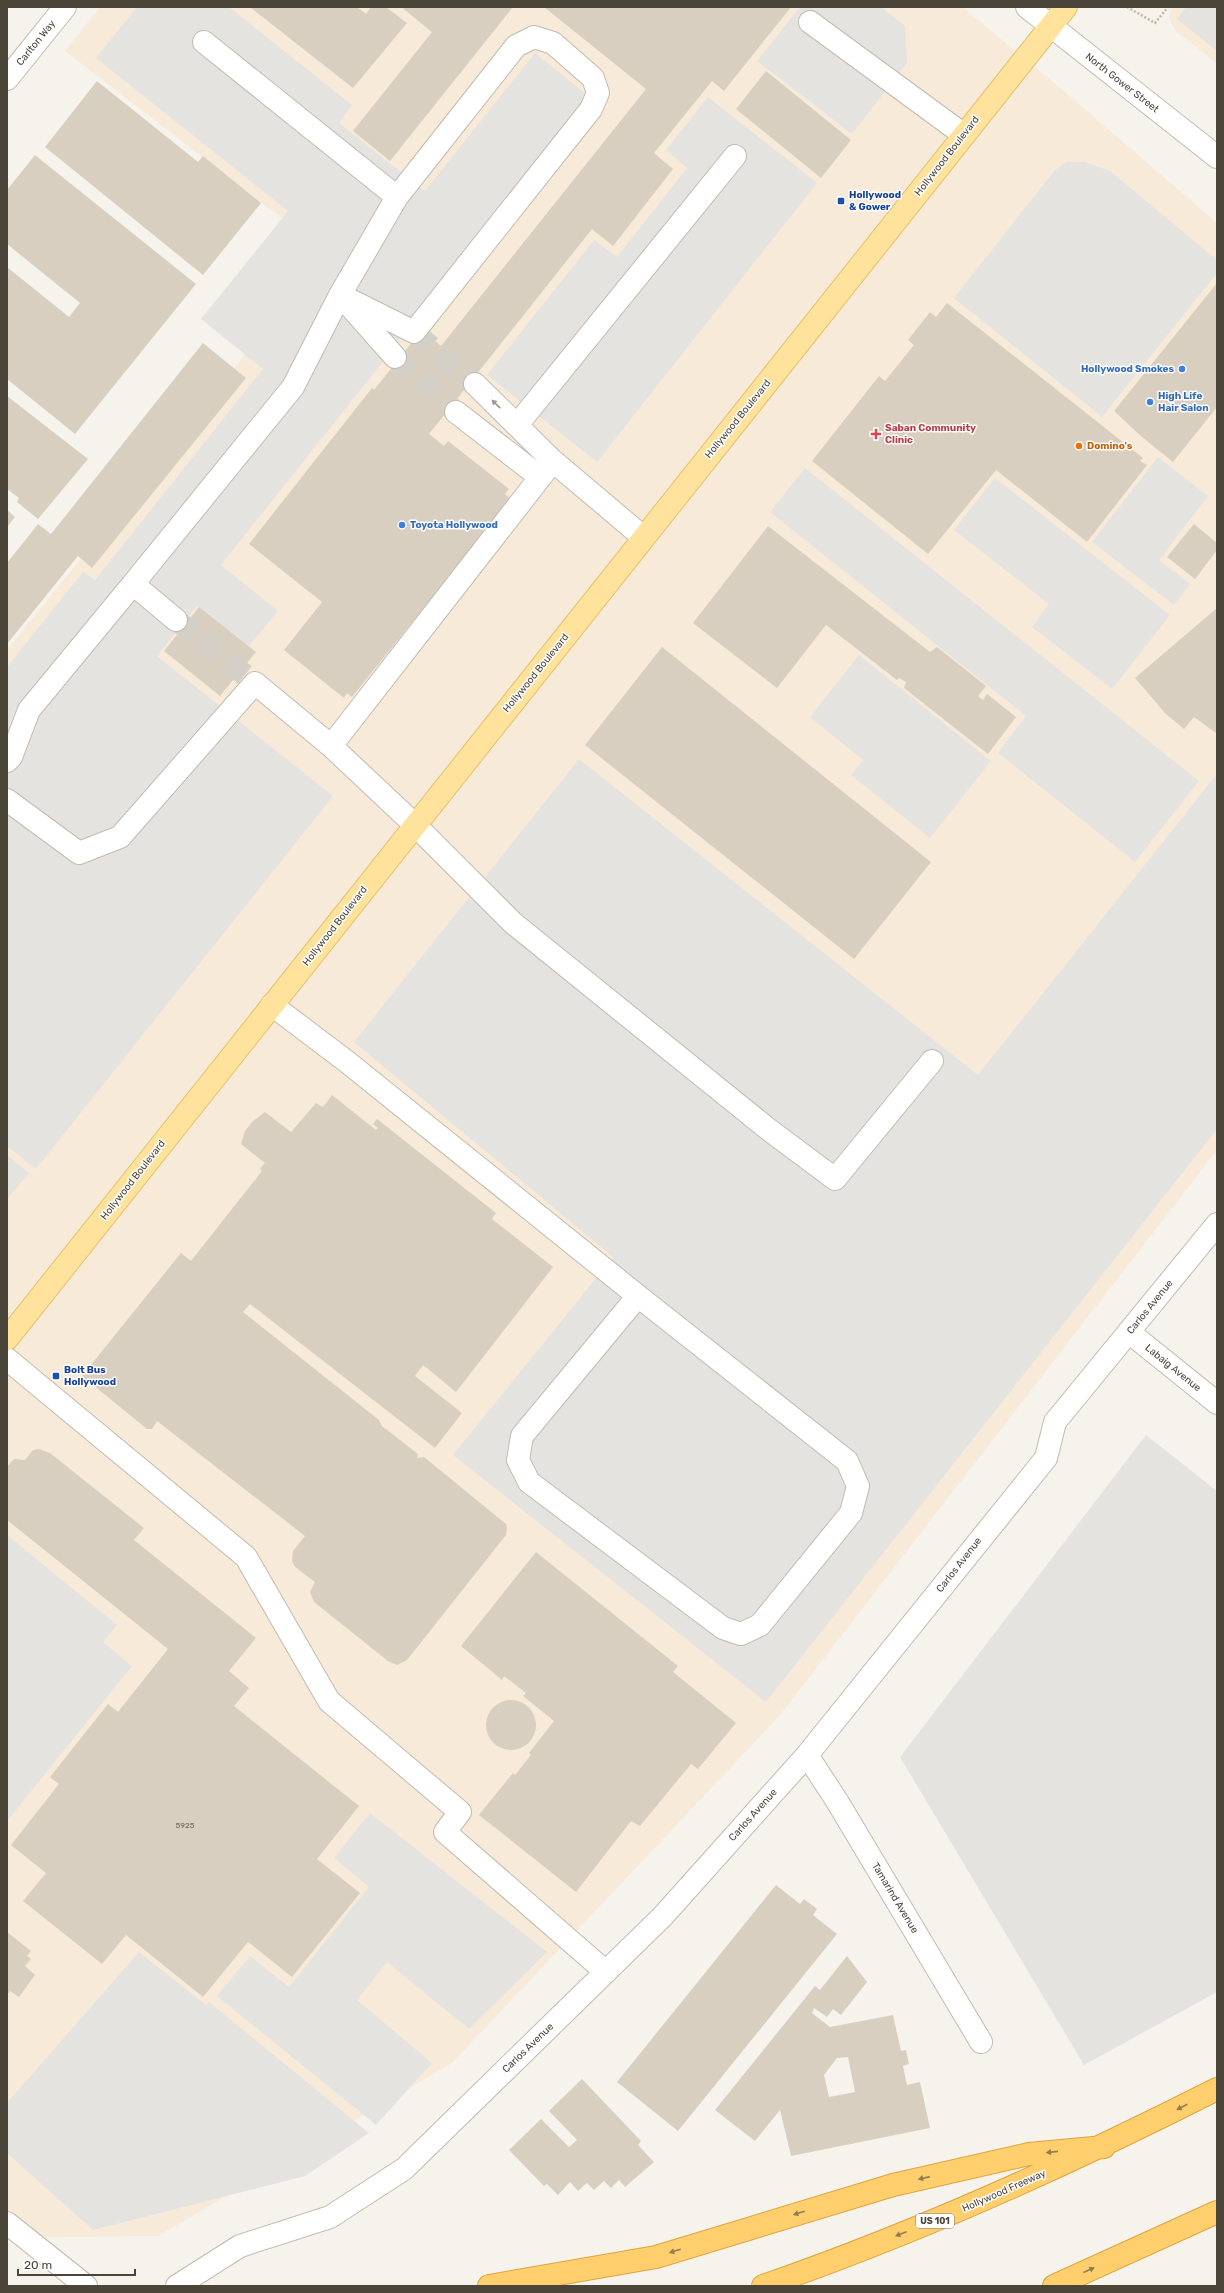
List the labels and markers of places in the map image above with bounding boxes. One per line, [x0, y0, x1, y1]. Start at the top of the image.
place label: Hollywood & Gower [849, 189, 901, 213]
marker: Hollywood & Gower [836, 196, 846, 206]
place label: Hollywood Smokes [1081, 363, 1174, 375]
marker: Hollywood Smokes [1177, 364, 1187, 374]
place label: High Life Hair Salon [1158, 390, 1209, 414]
marker: High Life Hair Salon [1145, 397, 1155, 407]
place label: Saban Community Clinic [885, 422, 976, 446]
marker: Saban Community Clinic [870, 428, 882, 440]
place label: Domino's [1087, 440, 1133, 452]
marker: Domino's [1074, 441, 1084, 451]
place label: Toyota Hollywood [410, 519, 498, 531]
marker: Toyota Hollywood [397, 520, 407, 530]
place label: Bolt Bus Hollywood [64, 1364, 116, 1388]
marker: Bolt Bus Hollywood [51, 1371, 61, 1381]

